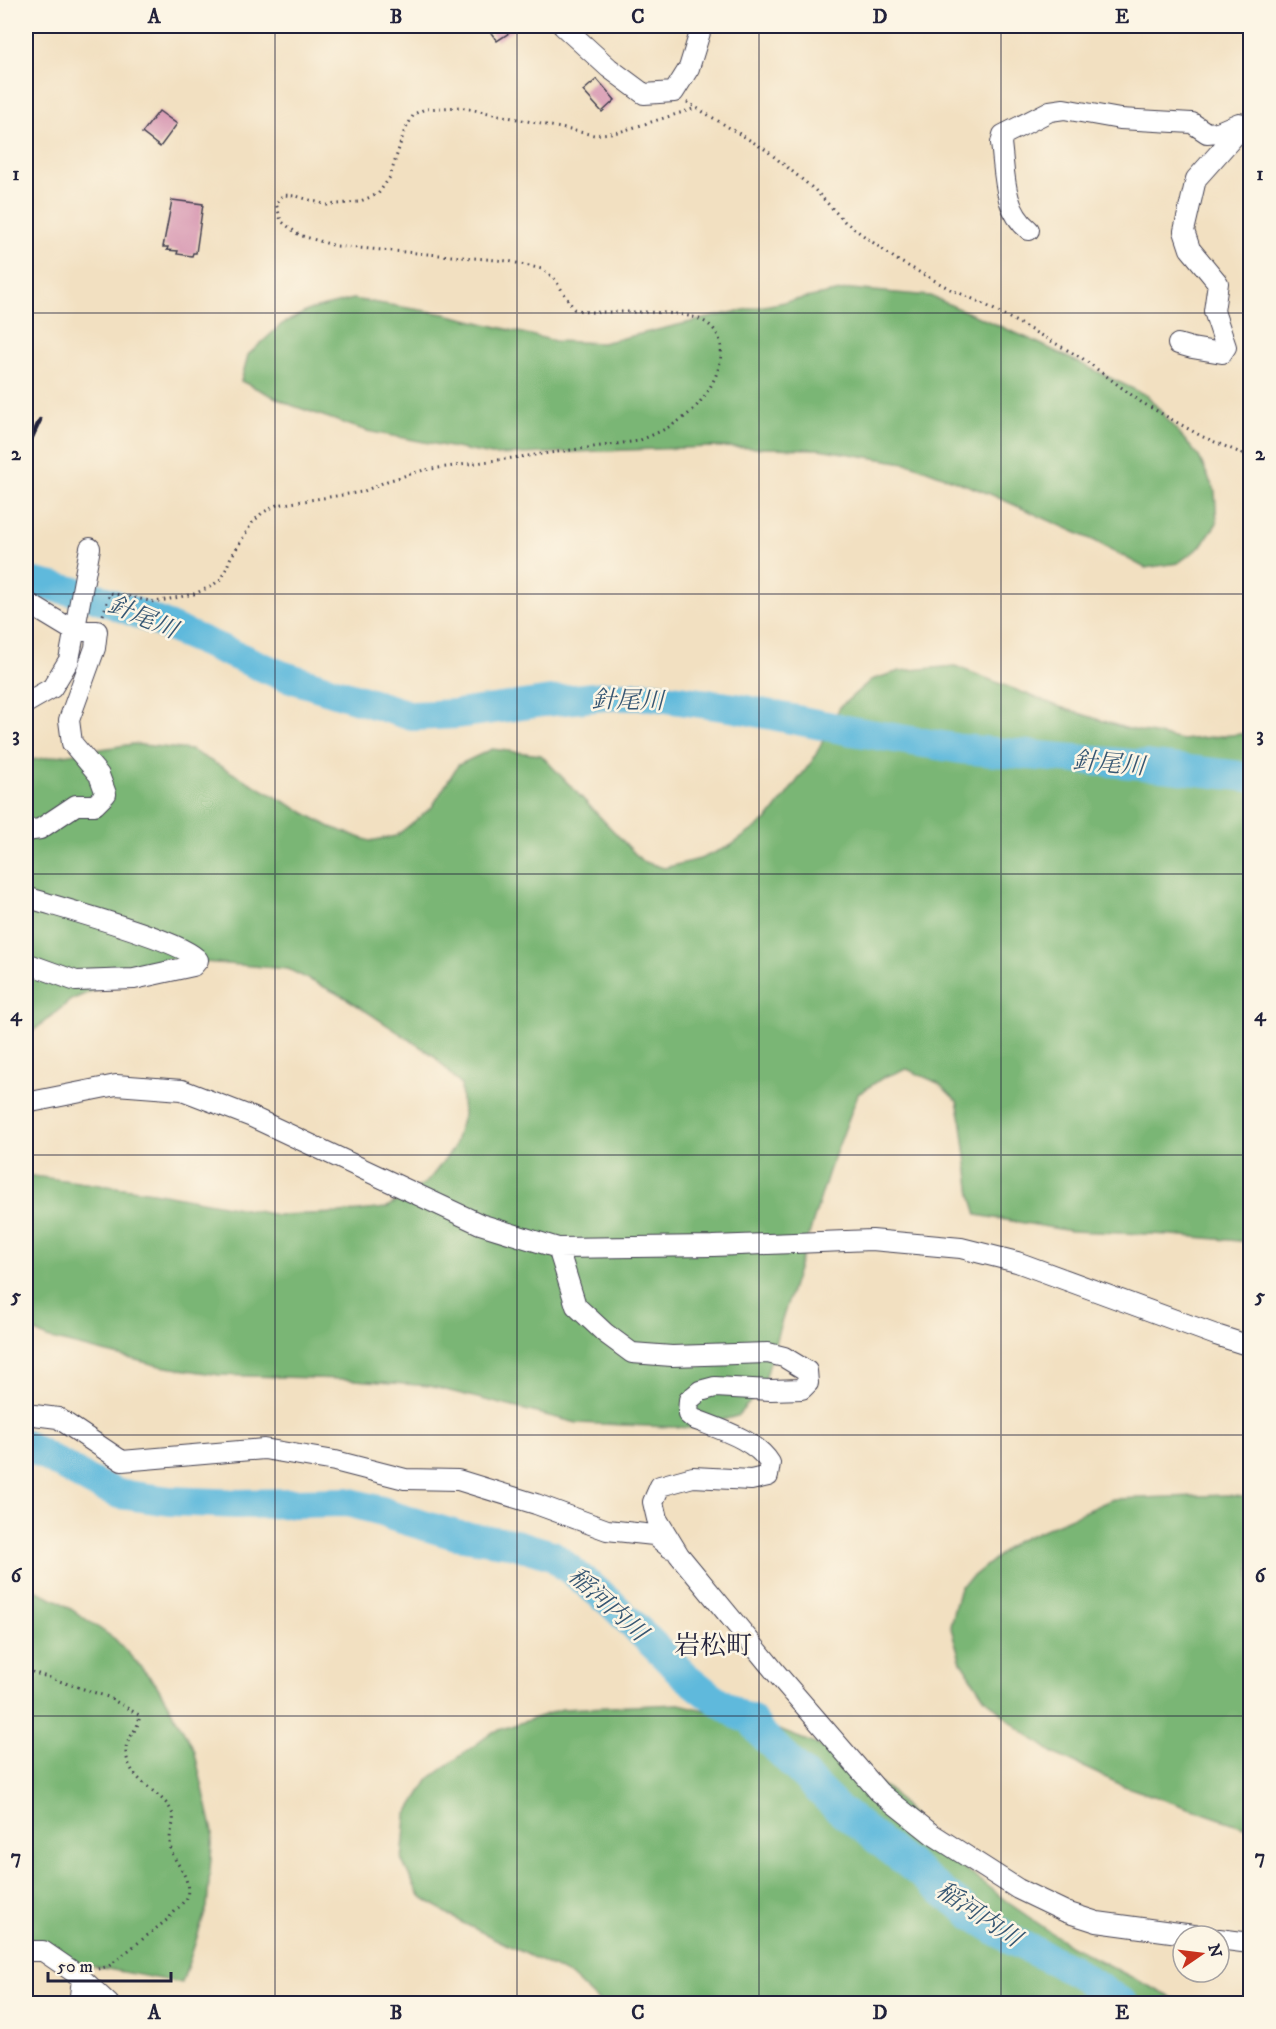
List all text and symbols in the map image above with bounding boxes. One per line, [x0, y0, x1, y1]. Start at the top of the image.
text: A [147, 5, 162, 30]
text: B [390, 5, 402, 30]
text: C [631, 5, 645, 30]
text: D [873, 5, 888, 30]
text: E [1115, 5, 1129, 30]
text: 1 [12, 162, 20, 187]
text: 1 [1256, 162, 1264, 187]
text: 2 [11, 442, 22, 467]
text: 2 [1255, 442, 1266, 467]
water label: 針尾川 [104, 590, 184, 647]
water label: 針尾川 [592, 685, 667, 717]
text: 3 [12, 723, 20, 748]
text: 3 [1256, 723, 1264, 748]
water label: 針尾川 [1072, 746, 1149, 782]
text: 4 [10, 1003, 23, 1028]
text: 4 [1254, 1003, 1267, 1028]
text: 5 [10, 1284, 21, 1309]
text: 5 [1254, 1284, 1265, 1309]
water label: 稲河内川 [562, 1561, 655, 1650]
text: 6 [11, 1564, 23, 1589]
text: 6 [1255, 1564, 1267, 1589]
district label: 岩松町 [674, 1630, 752, 1663]
text: 7 [11, 1845, 21, 1870]
text: 7 [1255, 1845, 1265, 1870]
water label: 稲河内川 [930, 1876, 1029, 1956]
north arrow [1171, 1924, 1231, 1984]
text: N [1203, 1942, 1226, 1959]
scale bar [48, 1945, 171, 1983]
text: 50 m [57, 1956, 93, 1978]
text: A [147, 2001, 162, 2026]
text: B [390, 2001, 402, 2026]
text: C [631, 2001, 645, 2026]
text: D [873, 2001, 888, 2026]
text: E [1115, 2001, 1129, 2026]

